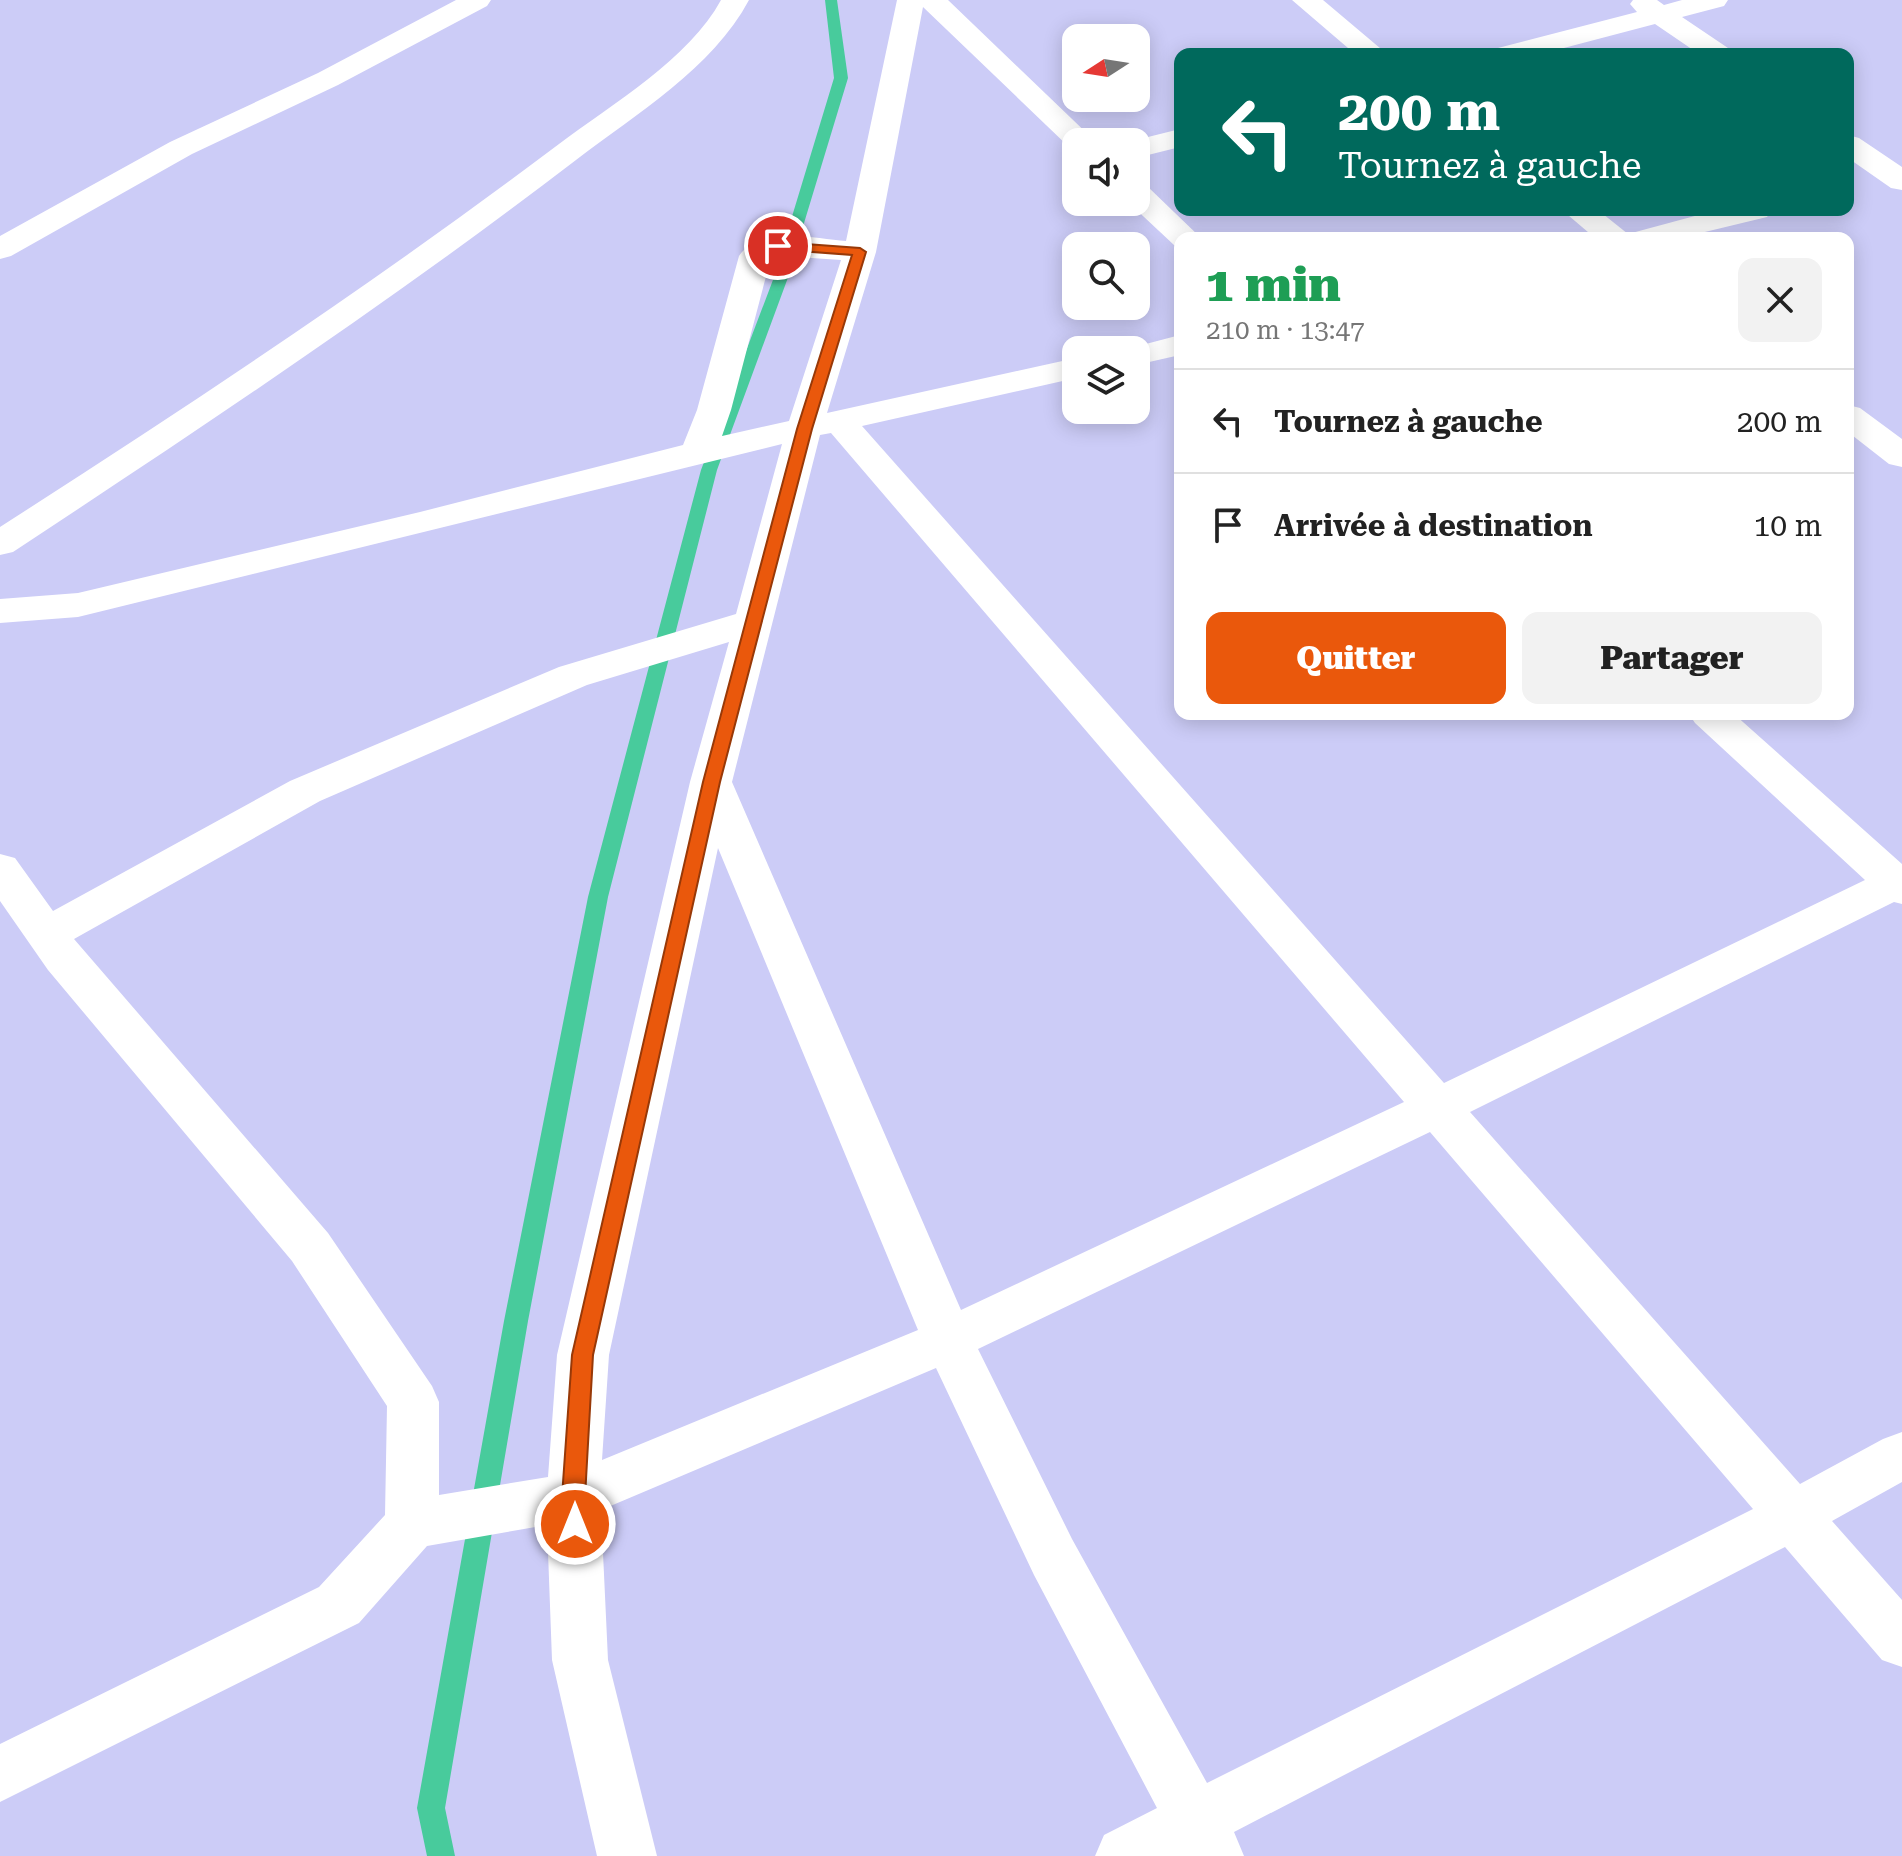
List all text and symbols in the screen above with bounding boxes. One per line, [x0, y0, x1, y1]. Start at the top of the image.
north arrow [1062, 24, 1150, 112]
map controls [1062, 24, 1150, 424]
text: 200 m [1338, 78, 1500, 144]
icon: left [1206, 80, 1310, 184]
button: sound [1062, 128, 1150, 216]
text: Tournez à gauche [1338, 145, 1641, 187]
pin [744, 212, 812, 280]
icon: arrive [756, 224, 800, 268]
button: search [1062, 232, 1150, 320]
text: 1 min [1206, 257, 1341, 313]
button: close [1738, 258, 1822, 342]
text: 210 m · 13:47 [1206, 315, 1365, 345]
button: layers [1062, 336, 1150, 424]
icon: left [1206, 399, 1250, 443]
text: Tournez à gauche [1274, 404, 1543, 439]
text: 200 m [1737, 404, 1822, 439]
icon: arrive [1206, 503, 1250, 547]
text: Arrivée à destination [1274, 508, 1593, 543]
text: 10 m [1753, 508, 1822, 543]
button: Quitter [1206, 612, 1506, 704]
button: Partager [1522, 612, 1822, 704]
position arrow [533, 1482, 617, 1566]

